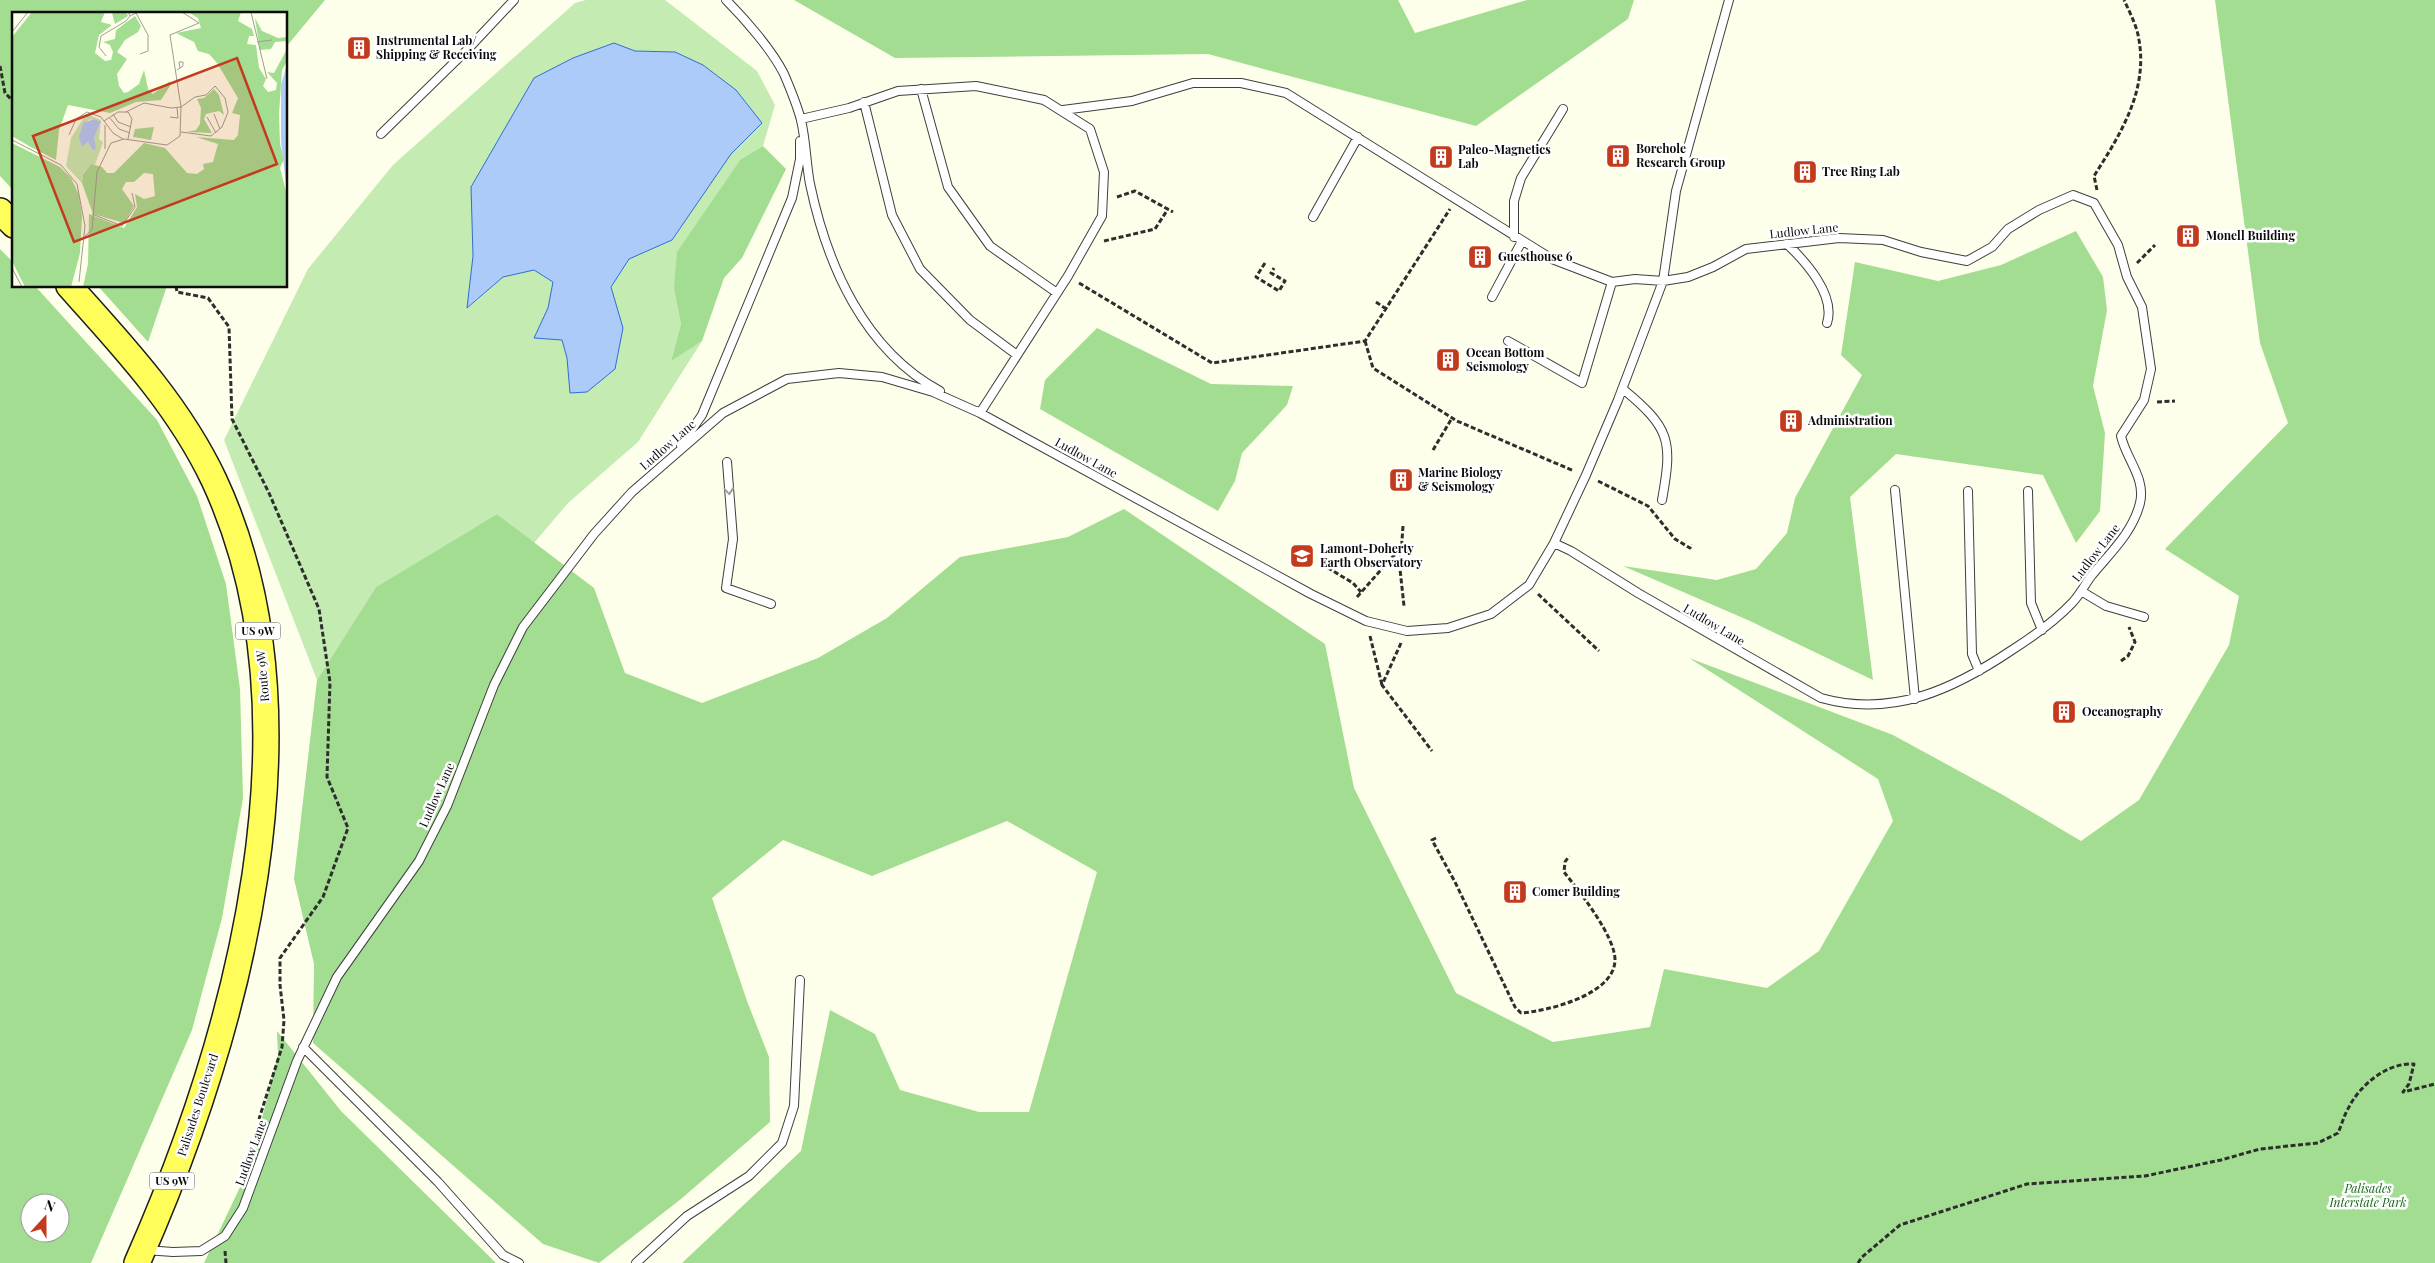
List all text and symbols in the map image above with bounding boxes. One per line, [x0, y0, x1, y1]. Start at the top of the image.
inset map [12, 12, 288, 288]
place label: Instrumental Lab/ Shipping & Receiving [376, 32, 497, 62]
building icon: Instrumental Lab/ Shipping & Receiving [346, 35, 372, 61]
place label: Borehole Research Group [1636, 140, 1725, 170]
place label: Paleo-Magnetics Lab [1458, 141, 1551, 171]
building icon: Borehole Research Group [1605, 143, 1631, 169]
building icon: Paleo-Magnetics Lab [1428, 144, 1454, 170]
building icon: Tree Ring Lab [1792, 159, 1818, 185]
place label: Tree Ring Lab [1822, 163, 1900, 179]
street label: Ludlow Lane [1769, 218, 1839, 242]
building icon: Monell Building [2175, 223, 2201, 249]
place label: Monell Building [2206, 227, 2295, 243]
building icon: Guesthouse 6 [1467, 244, 1493, 270]
place label: Guesthouse 6 [1498, 248, 1573, 264]
place label: Ocean Bottom Seismology [1466, 344, 1545, 374]
building icon: Ocean Bottom Seismology [1435, 347, 1461, 373]
building icon: Administration [1778, 408, 1804, 434]
place label: Administration [1807, 412, 1893, 428]
street label: Ludlow Lane [636, 416, 699, 473]
street label: Ludlow Lane [1052, 433, 1121, 481]
place label: Marine Biology & Seismology [1418, 464, 1503, 494]
building icon: Marine Biology & Seismology [1388, 467, 1414, 493]
one-way arrow [724, 487, 735, 495]
street label: Ludlow Lane [2068, 520, 2123, 584]
place label: Lamont-Doherty Earth Observatory [1320, 540, 1423, 570]
school or university icon: Lamont-Doherty Earth Observatory [1289, 543, 1315, 569]
street label: Ludlow Lane [1681, 600, 1748, 649]
road number: US 9W [236, 622, 280, 640]
street label: Route 9W [252, 650, 272, 702]
building icon: Oceanography [2051, 699, 2077, 725]
place label: Oceanography [2082, 703, 2164, 719]
street label: Ludlow Lane [415, 760, 457, 829]
building icon: Comer Building [1502, 879, 1528, 905]
place label: Comer Building [1532, 883, 1620, 899]
street label: Palisades Boulevard [173, 1051, 221, 1158]
street label: Ludlow Lane [231, 1118, 269, 1188]
road number: US 9W [150, 1172, 194, 1190]
park label: Palisades Interstate Park [2329, 1180, 2406, 1210]
north arrow [20, 1193, 70, 1243]
text: N [42, 1195, 58, 1216]

